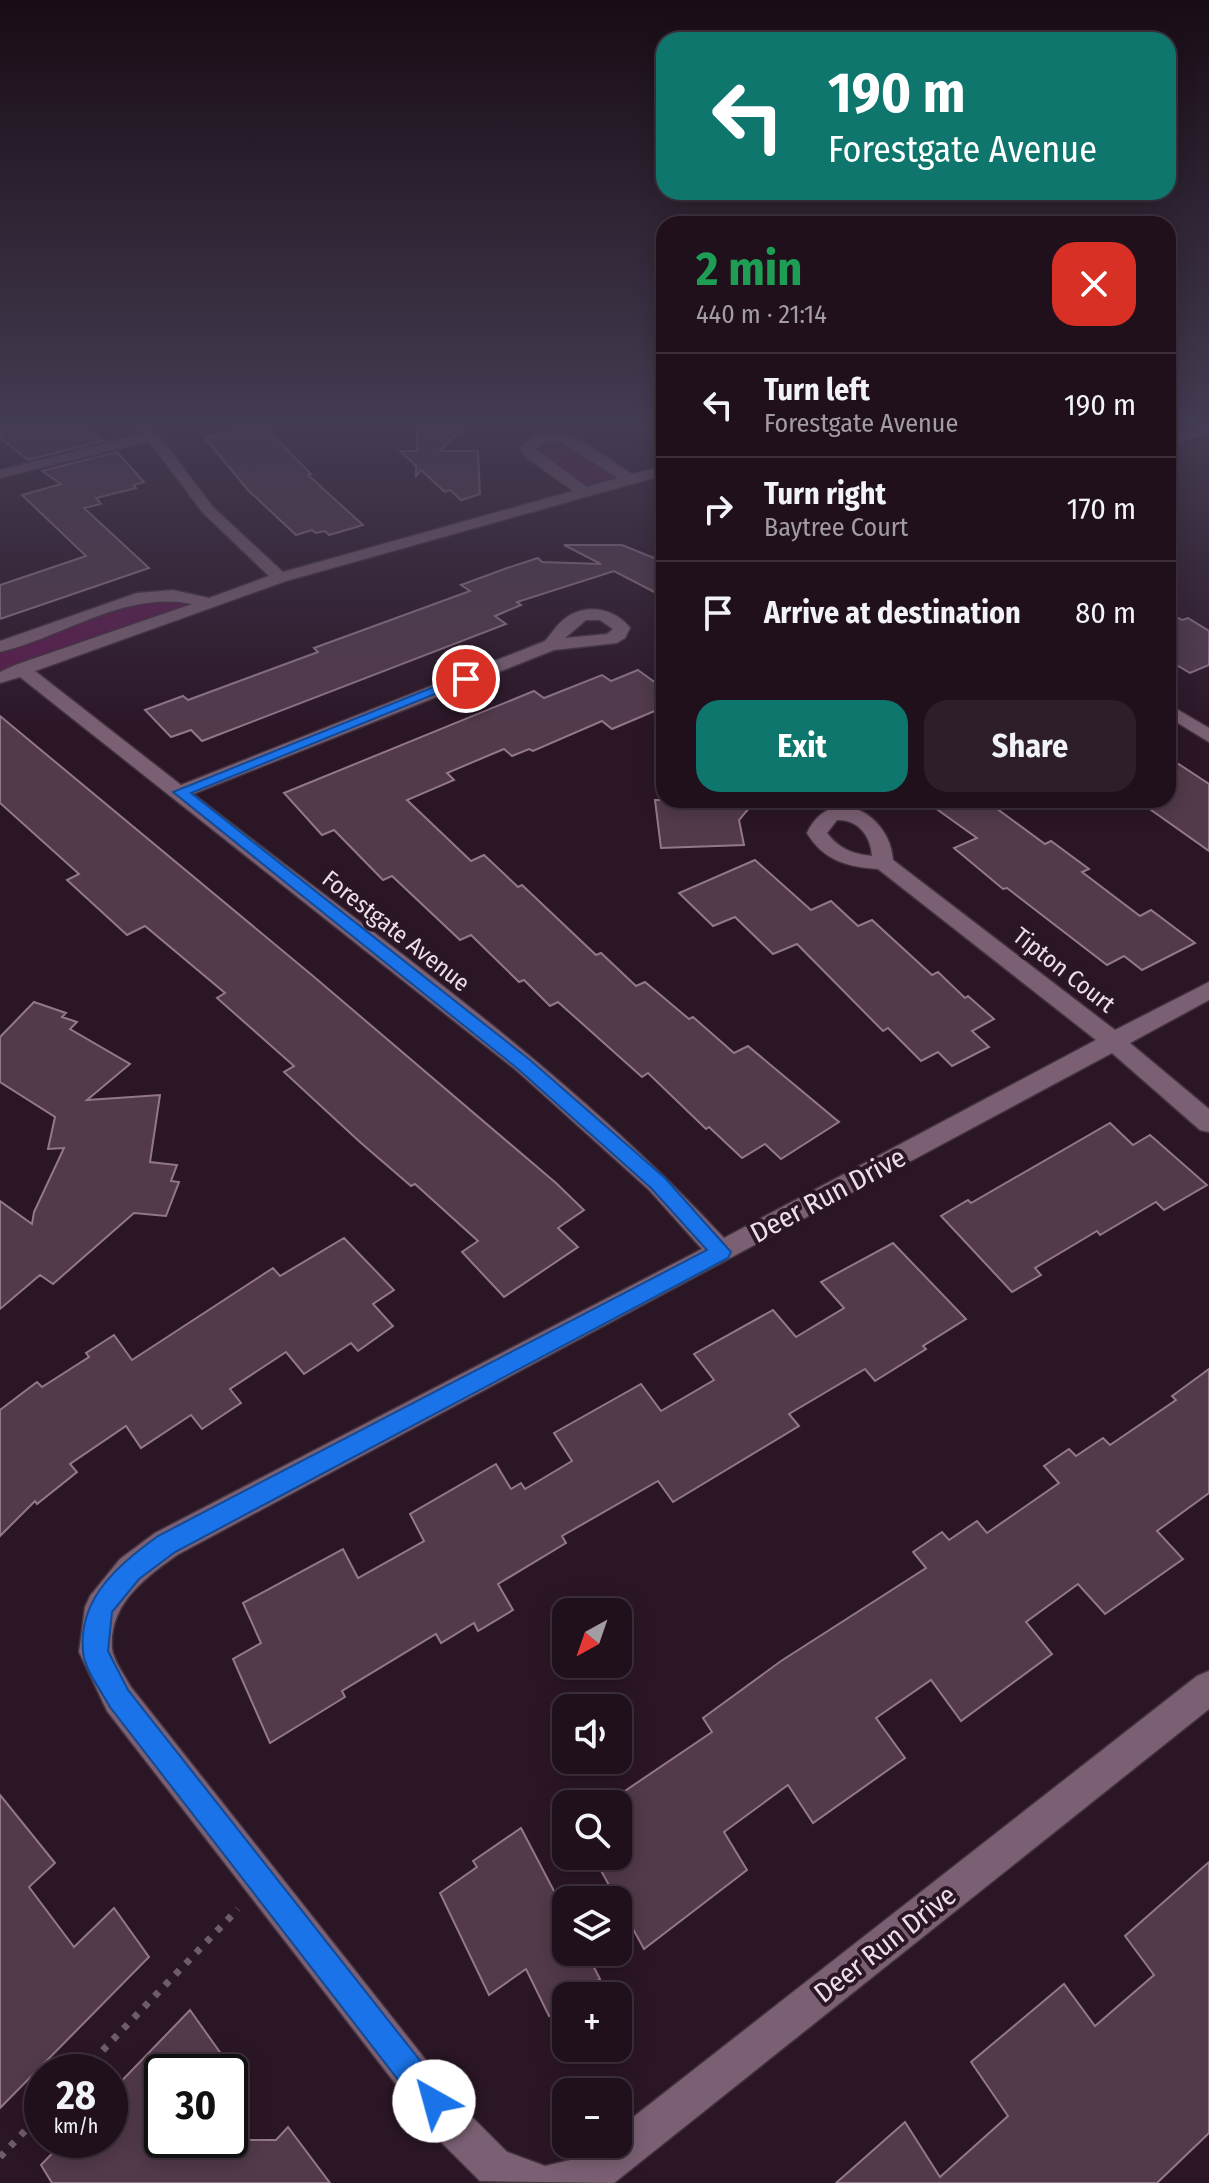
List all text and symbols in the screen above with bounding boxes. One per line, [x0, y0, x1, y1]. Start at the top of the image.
text: 190 m [828, 60, 966, 127]
icon: left [696, 64, 800, 168]
text: Forestgate Avenue [828, 128, 1097, 172]
text: 2 min [696, 240, 802, 298]
button: close [1052, 242, 1136, 326]
text: 440 m · 21:14 [696, 299, 827, 330]
text: Turn left [764, 372, 870, 408]
icon: left [696, 383, 740, 427]
text: 190 m [1064, 387, 1136, 423]
text: Forestgate Avenue [764, 408, 958, 439]
text: Turn right [764, 476, 886, 512]
icon: right [696, 487, 740, 531]
text: 170 m [1067, 491, 1136, 527]
text: Baytree Court [764, 512, 908, 543]
icon: arrive [696, 591, 740, 635]
text: Arrive at destination [764, 595, 1021, 631]
text: 80 m [1075, 595, 1136, 631]
pin [432, 645, 500, 713]
icon: arrive [444, 657, 488, 701]
button: Exit [696, 700, 908, 792]
button: Share [924, 700, 1136, 792]
street label: Forestgate Avenue [317, 865, 475, 997]
street label: Tipton Court [1008, 922, 1121, 1019]
street label: Deer Run Drive [745, 1140, 911, 1250]
north arrow [552, 1598, 632, 1678]
map controls [552, 1598, 632, 2158]
button: sound [552, 1694, 632, 1774]
button: search [552, 1790, 632, 1870]
street label: Deer Run Drive [808, 1878, 962, 2010]
button: layers [552, 1886, 632, 1966]
button: + [552, 1982, 632, 2062]
speed limit sign: 30 [144, 2054, 248, 2158]
position arrow [392, 2059, 476, 2143]
text: 28 [56, 2072, 96, 2120]
button: − [552, 2078, 632, 2158]
text: km/h [54, 2114, 98, 2138]

